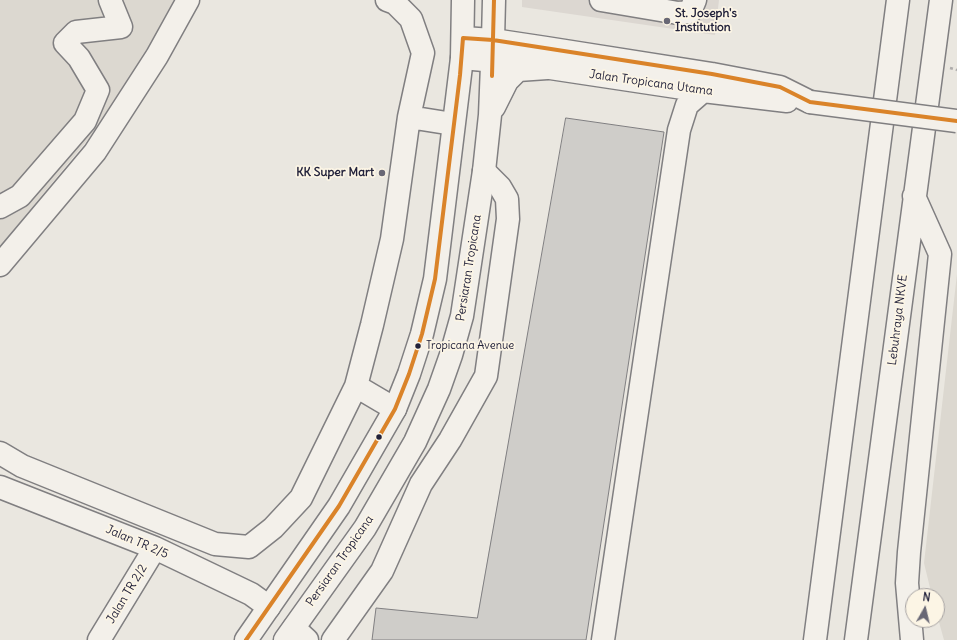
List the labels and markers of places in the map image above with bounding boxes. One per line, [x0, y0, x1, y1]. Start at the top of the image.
place label: St. Joseph's Institution [675, 7, 737, 35]
marker: St. Joseph's Institution [662, 16, 672, 26]
place label: KK Super Mart [296, 166, 374, 180]
marker: KK Super Mart [377, 168, 387, 178]
place label: Tropicana Avenue [426, 339, 514, 353]
marker: Tropicana Avenue [413, 341, 423, 351]
unlabelled marker [374, 432, 384, 442]

